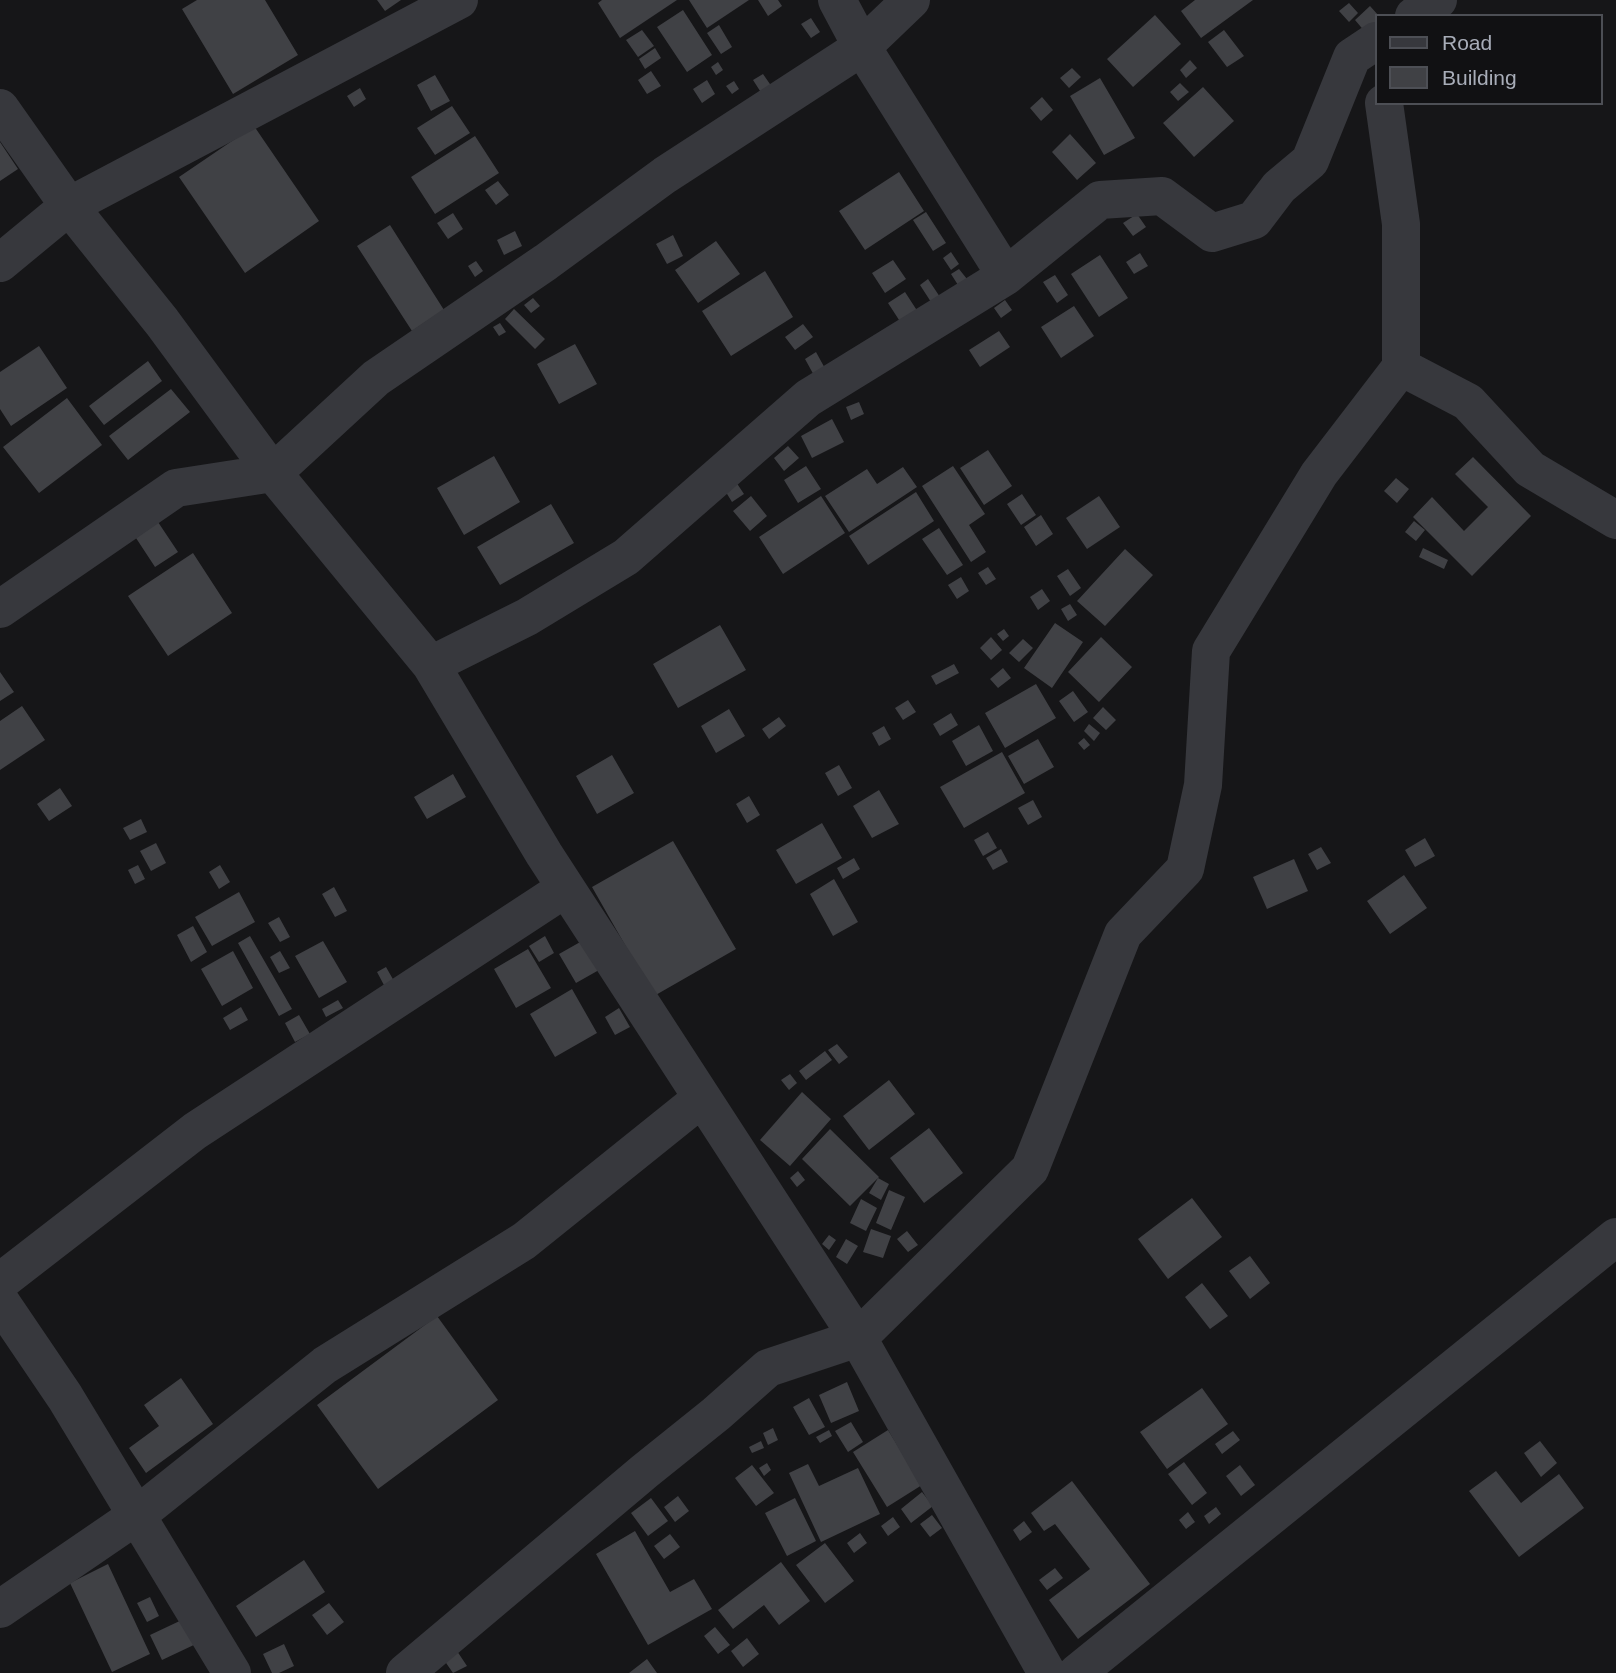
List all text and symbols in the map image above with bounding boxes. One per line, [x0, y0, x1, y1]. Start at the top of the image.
legend [1374, 14, 1602, 105]
text: Road [1442, 31, 1492, 54]
text: Building [1442, 66, 1517, 89]

